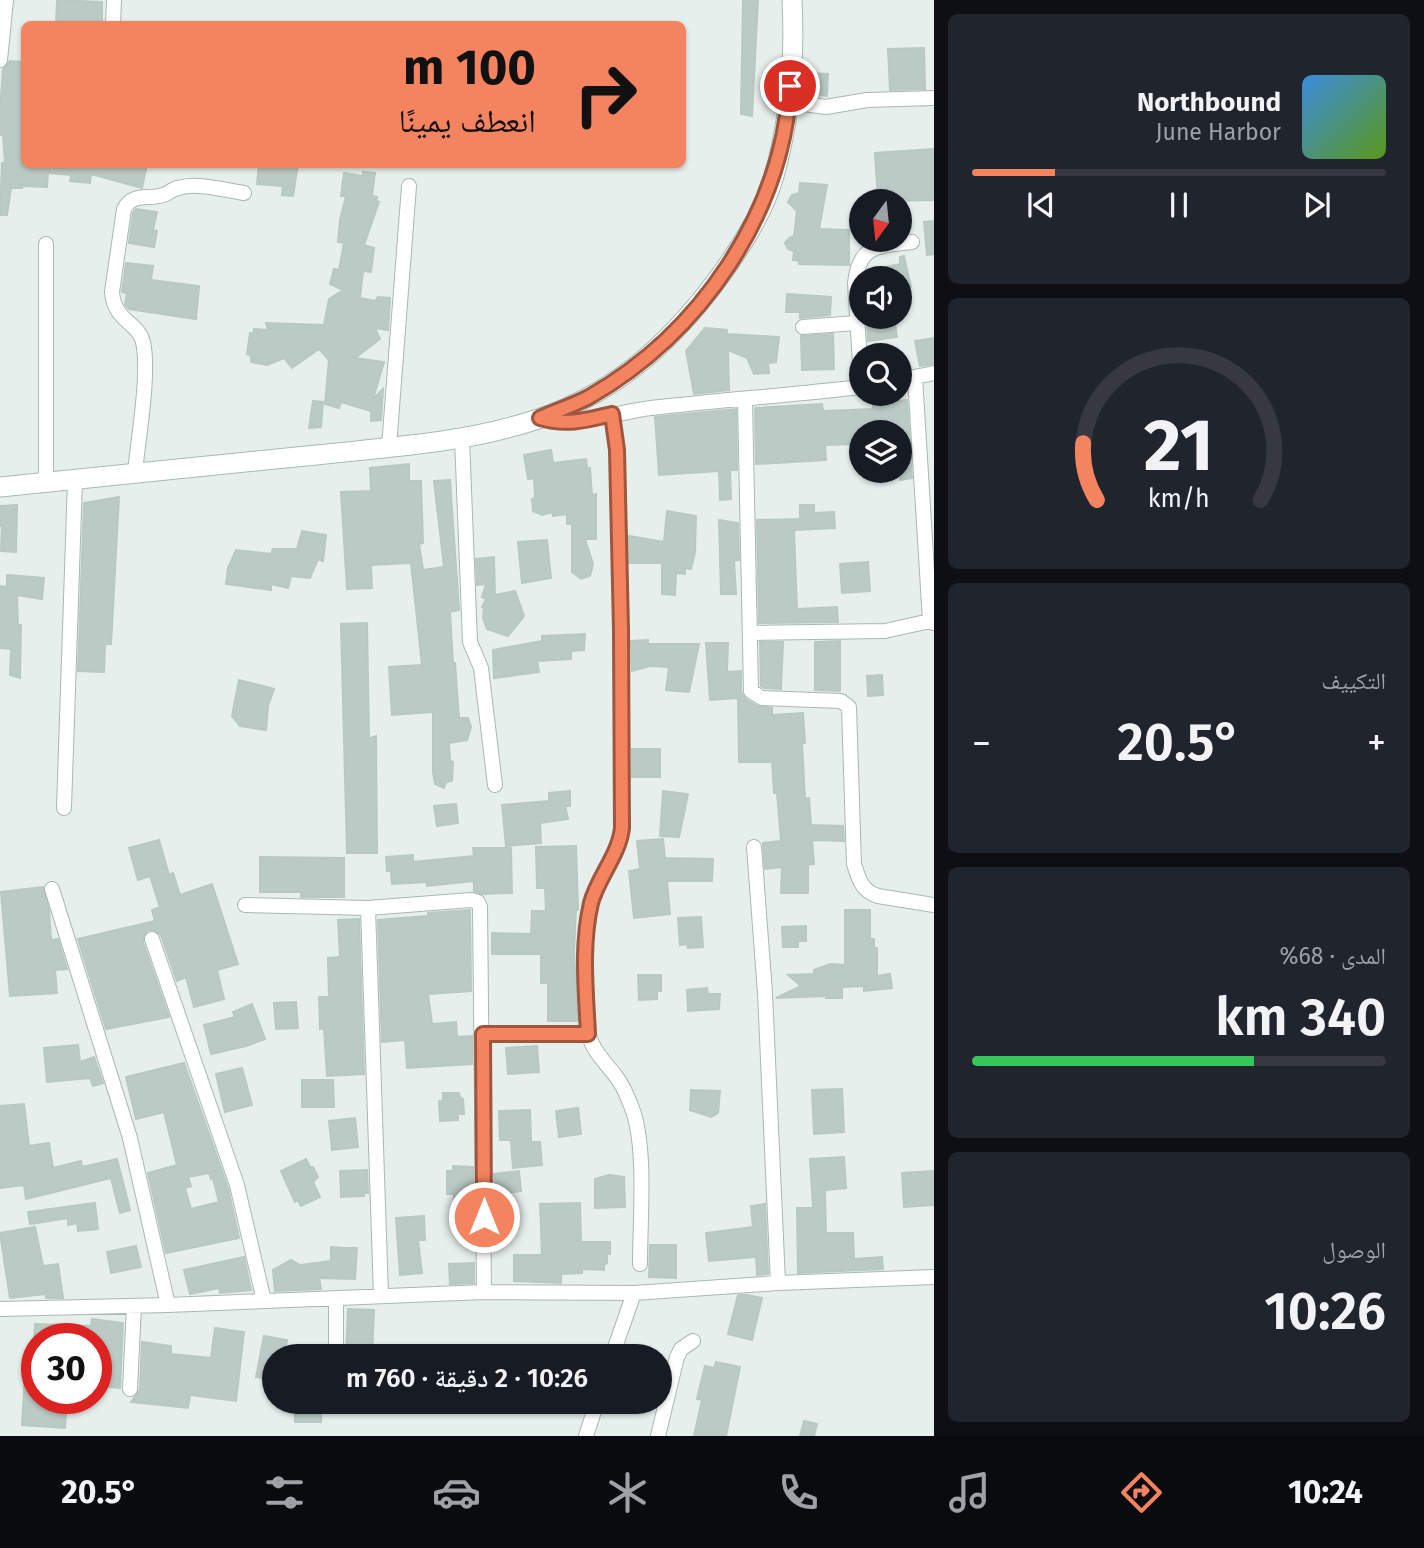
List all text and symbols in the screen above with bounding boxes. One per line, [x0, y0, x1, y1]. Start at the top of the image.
text: 100 m [403, 38, 536, 97]
icon: right [560, 49, 651, 140]
pin [760, 56, 820, 116]
icon: arrive [771, 67, 809, 105]
text: Northbound [1137, 87, 1281, 118]
text: انعطف يمينًا [398, 102, 536, 140]
text: June Harbor [1155, 118, 1281, 146]
icon: previous [1022, 186, 1060, 224]
icon: pause [1160, 186, 1198, 224]
icon: next [1298, 186, 1336, 224]
north arrow [849, 189, 912, 252]
map controls [849, 189, 912, 483]
button: sound [849, 266, 912, 329]
button: search [849, 343, 912, 406]
text: 21 [1144, 402, 1214, 489]
button: layers [849, 420, 912, 483]
text: km/h [1148, 483, 1210, 513]
text: التكييف [1321, 667, 1386, 695]
text: 20.5° [1117, 711, 1241, 774]
text: − [972, 720, 991, 766]
text: + [1367, 720, 1386, 766]
text: المدى · 68% [1279, 942, 1386, 970]
text: 340 km [1215, 986, 1386, 1049]
position arrow [447, 1180, 521, 1254]
text: الوصول [1322, 1236, 1386, 1264]
text: 10:26 [1264, 1280, 1386, 1343]
speed limit sign: 30 [21, 1323, 112, 1414]
text: 10:26 · 2 دقيقة · 760 m [346, 1363, 588, 1394]
icon: filters [260, 1468, 309, 1517]
icon: car [432, 1468, 481, 1517]
icon: climate [603, 1468, 652, 1517]
icon: phone [774, 1468, 823, 1517]
icon: music [945, 1468, 994, 1517]
icon: directions [1117, 1468, 1166, 1517]
text: 20.5° [61, 1473, 138, 1511]
text: 10:24 [1288, 1473, 1363, 1511]

